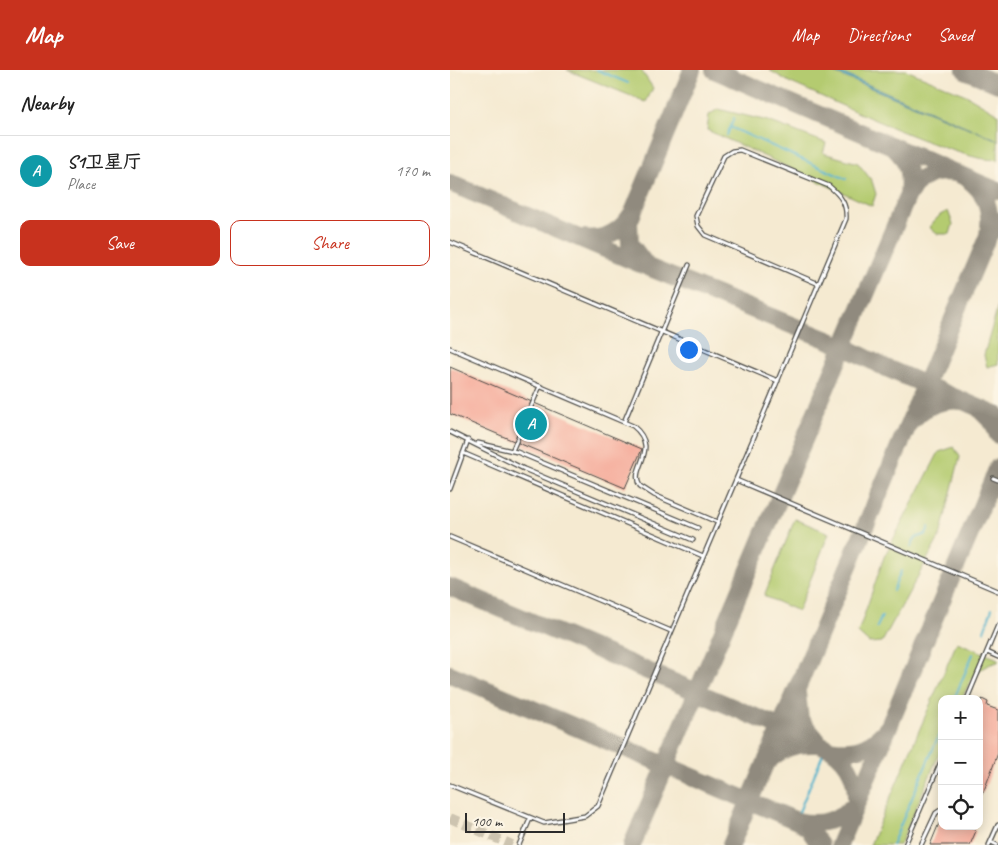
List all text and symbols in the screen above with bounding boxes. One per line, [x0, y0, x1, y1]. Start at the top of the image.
text: Map [25, 20, 62, 50]
text: Map [792, 24, 819, 46]
text: Directions [847, 24, 910, 46]
text: Saved [938, 24, 973, 46]
text: Nearby [20, 90, 73, 116]
text: S1卫星厅 [67, 150, 142, 174]
text: A [32, 161, 40, 181]
text: 170 m [396, 161, 430, 181]
text: Place [67, 174, 95, 194]
button: Save [20, 220, 220, 266]
button: Share [230, 220, 430, 266]
your location [676, 337, 702, 363]
pin: A [515, 405, 547, 443]
map controls [938, 695, 983, 830]
button: + [938, 695, 983, 740]
button: − [938, 740, 983, 785]
button: locate [938, 785, 983, 830]
scale bar [465, 810, 565, 833]
text: 100 m [472, 813, 502, 830]

